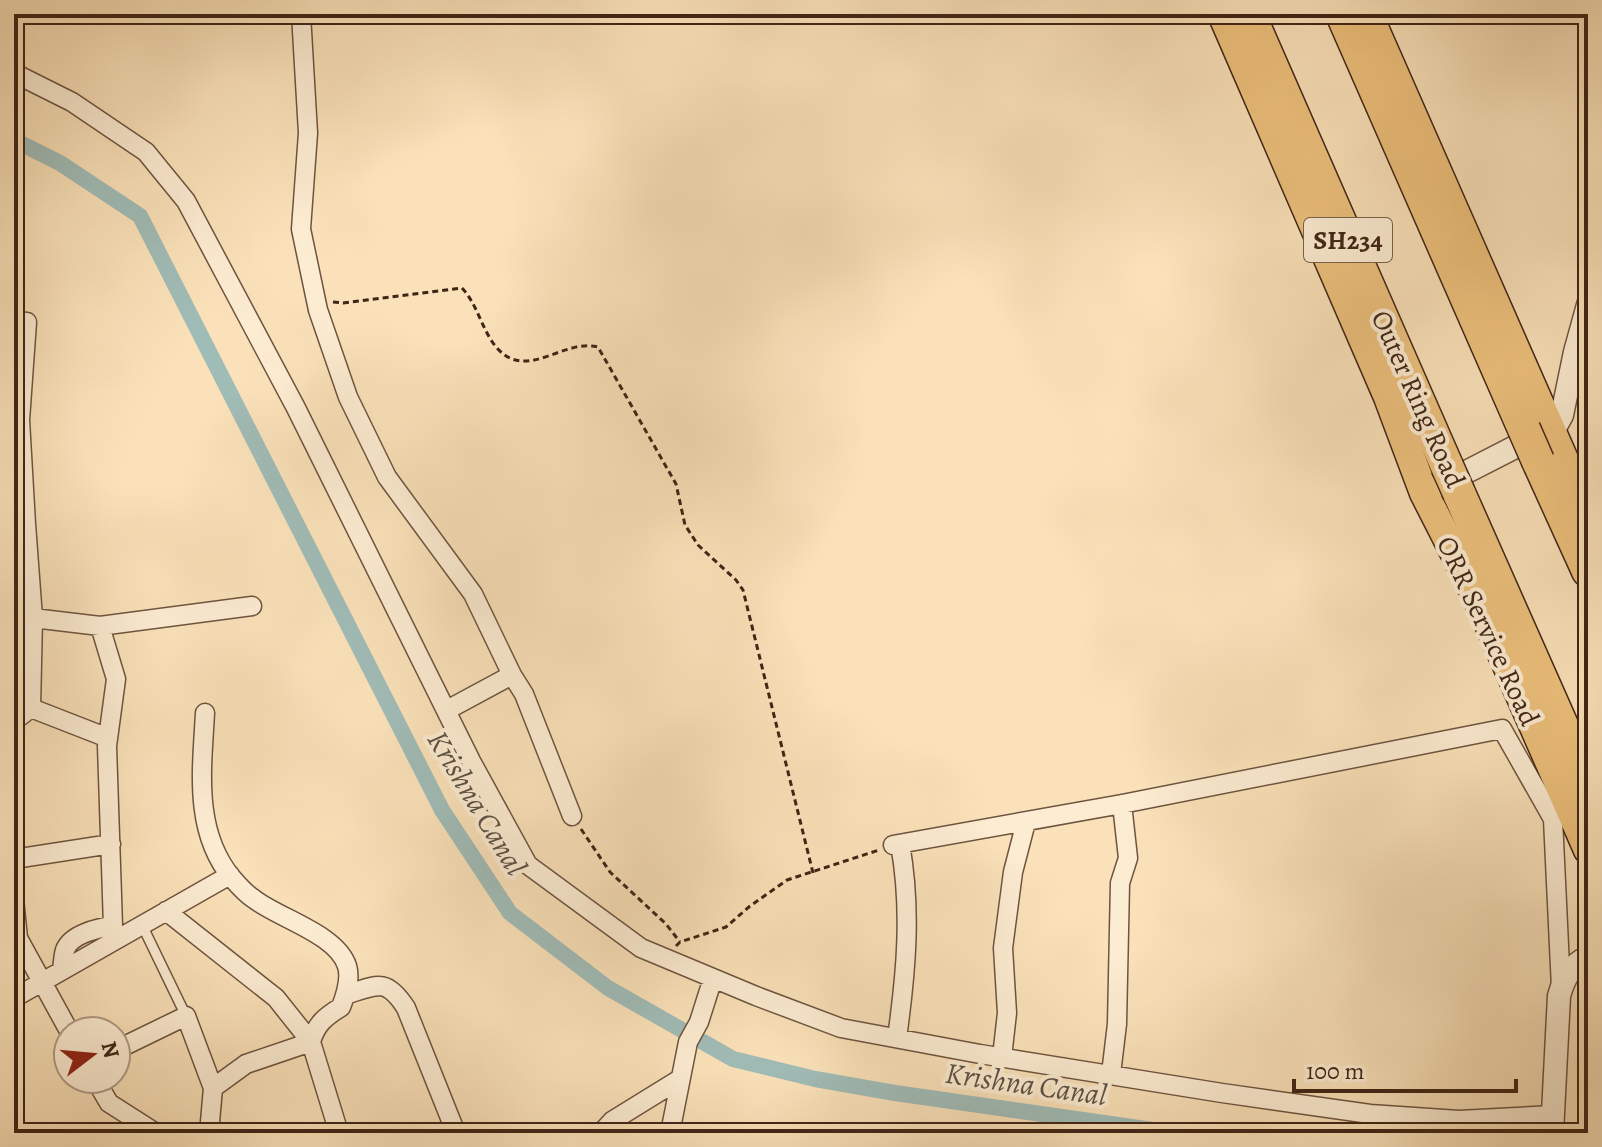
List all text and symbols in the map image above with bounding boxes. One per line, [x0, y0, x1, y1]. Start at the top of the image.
road number: SH234 [1304, 218, 1392, 262]
street label: Outer Ring Road [1362, 304, 1474, 495]
street label: ORR Service Road [1427, 530, 1549, 733]
water label: Krishna Canal [418, 723, 536, 883]
north arrow [52, 1015, 132, 1095]
text: N [94, 1038, 127, 1062]
scale bar [1294, 1043, 1516, 1093]
water label: Krishna Canal [943, 1053, 1110, 1115]
text: 100 m [1306, 1055, 1365, 1087]

